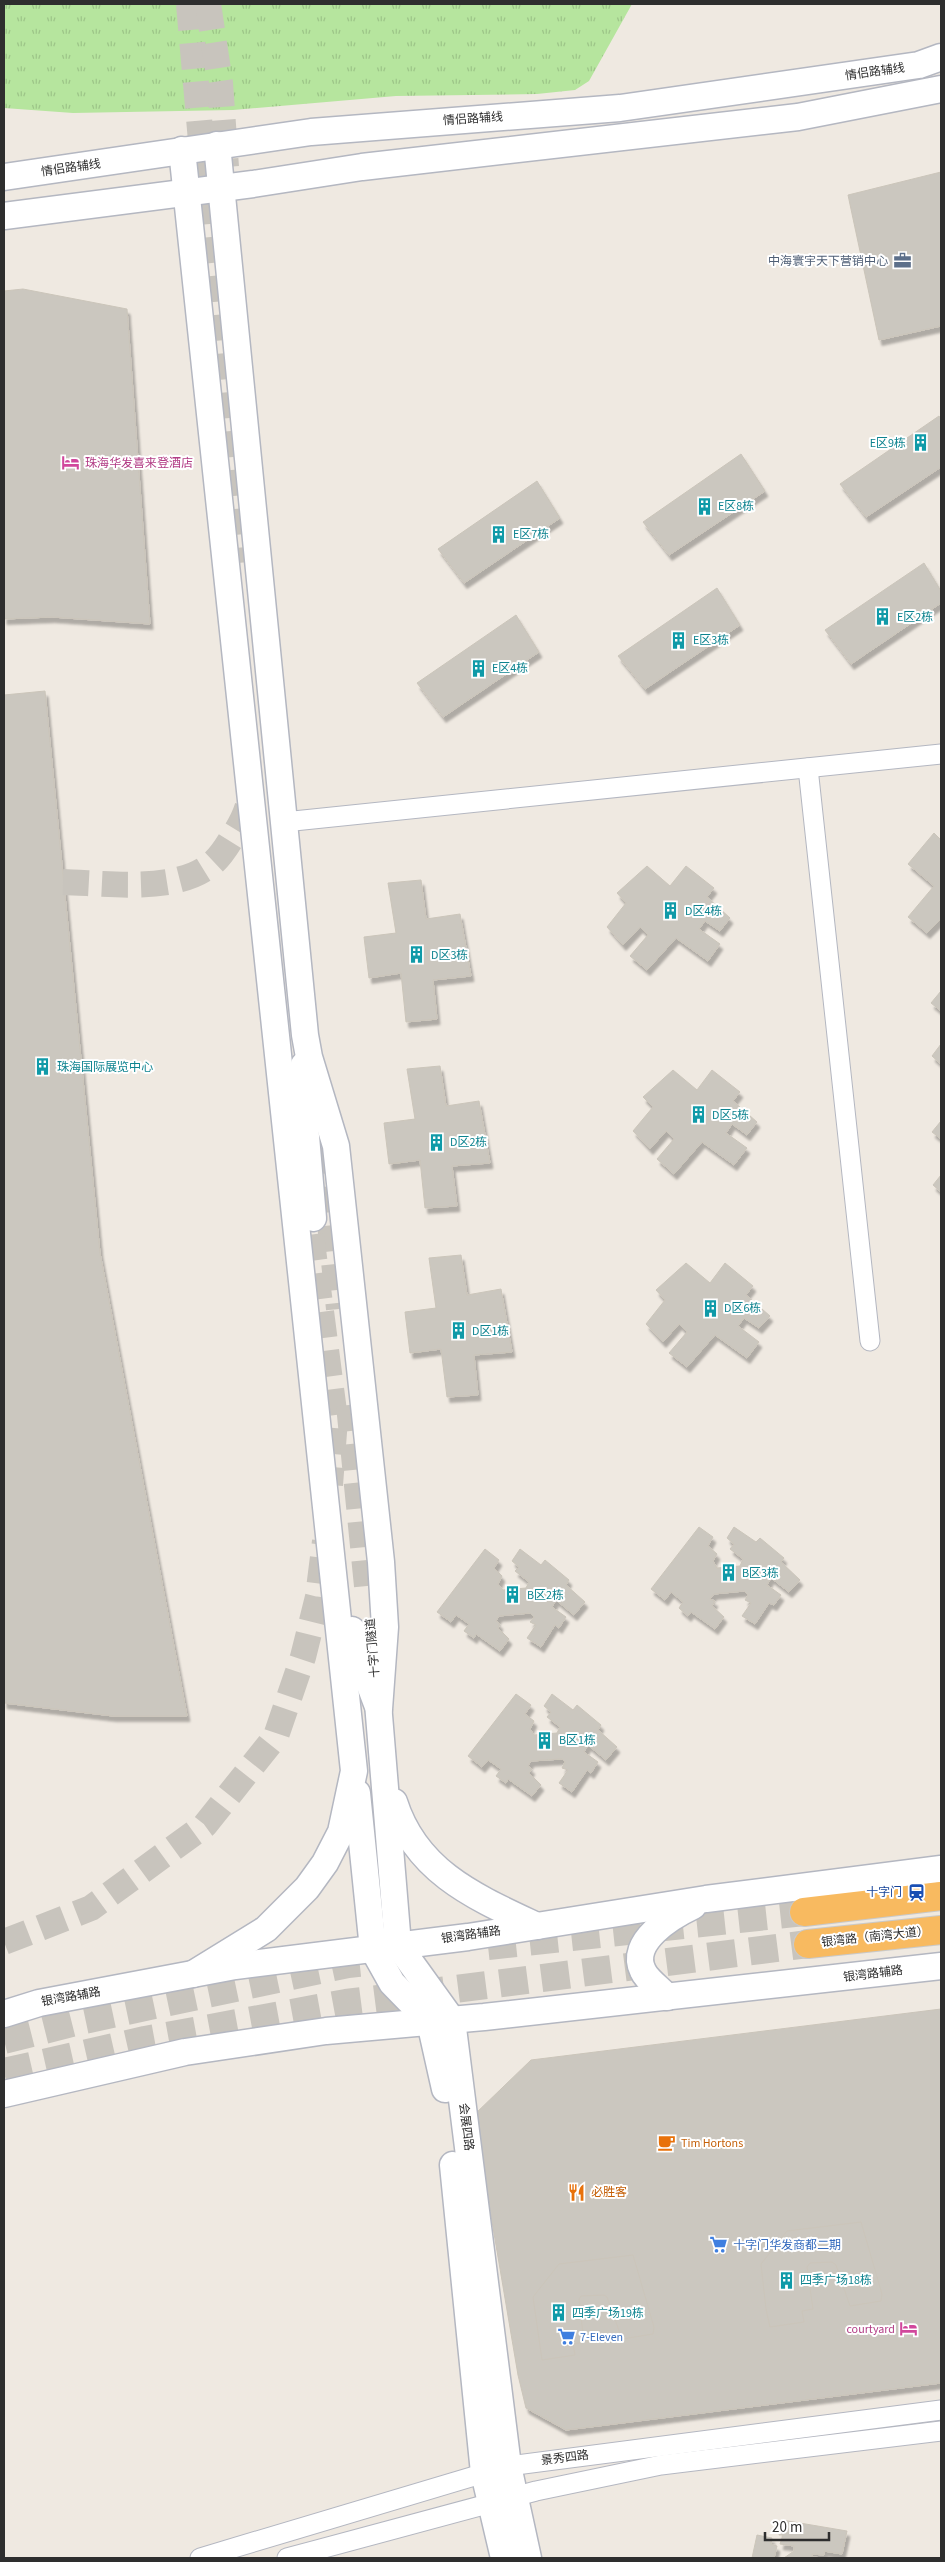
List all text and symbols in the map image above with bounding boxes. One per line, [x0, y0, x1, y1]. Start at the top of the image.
street label: 情侣路辅线 [844, 59, 906, 85]
street label: 情侣路辅线 [442, 108, 504, 130]
street label: 情侣路辅线 [40, 155, 102, 181]
office icon: 中海寰宇天下营销中心 [892, 251, 912, 271]
place label: 中海寰宇天下营销中心 [768, 253, 888, 270]
building icon: E区9栋 [910, 433, 930, 453]
place label: E区9栋 [870, 435, 906, 452]
hotel icon: 珠海华发喜来登酒店 [61, 453, 81, 473]
place label: 珠海华发喜来登酒店 [85, 455, 193, 472]
building icon: E区8栋 [694, 496, 714, 516]
place label: E区8栋 [718, 498, 754, 515]
building icon: E区7栋 [489, 524, 509, 544]
place label: E区7栋 [513, 526, 549, 543]
building icon: E区2栋 [873, 607, 893, 627]
place label: E区2栋 [897, 609, 933, 626]
building icon: E区3栋 [669, 630, 689, 650]
place label: E区3栋 [693, 632, 729, 649]
building icon: E区4栋 [468, 658, 488, 678]
place label: E区4栋 [492, 660, 528, 677]
building icon: D区4栋 [661, 901, 681, 921]
place label: D区4栋 [685, 903, 722, 920]
building icon: D区3栋 [407, 945, 427, 965]
place label: D区3栋 [431, 947, 468, 964]
building icon: 珠海国际展览中心 [33, 1057, 53, 1077]
place label: 珠海国际展览中心 [57, 1059, 153, 1076]
building icon: D区5栋 [688, 1105, 708, 1125]
place label: D区5栋 [712, 1107, 749, 1124]
building icon: D区2栋 [426, 1132, 446, 1152]
place label: D区2栋 [450, 1134, 487, 1151]
building icon: D区6栋 [700, 1298, 720, 1318]
place label: D区6栋 [724, 1300, 761, 1317]
building icon: D区1栋 [448, 1321, 468, 1341]
place label: D区1栋 [472, 1323, 509, 1340]
building icon: B区3栋 [718, 1563, 738, 1583]
place label: B区3栋 [742, 1565, 779, 1582]
building icon: B区2栋 [503, 1585, 523, 1605]
place label: B区2栋 [527, 1587, 564, 1604]
street label: 十字门隧道 [362, 1617, 384, 1679]
building icon: B区1栋 [535, 1730, 555, 1750]
place label: B区1栋 [559, 1732, 596, 1749]
station icon: 十字门 [906, 1882, 926, 1902]
place label: 十字门 [866, 1884, 902, 1901]
street label: 银湾路辅路 [440, 1922, 502, 1948]
street label: 银湾路（南湾大道） [820, 1923, 930, 1951]
street label: 银湾路辅路 [842, 1962, 904, 1986]
street label: 银湾路辅路 [40, 1983, 102, 2011]
street label: 会展四路 [455, 2102, 477, 2152]
cafe icon: Tim Hortons [657, 2133, 677, 2153]
place label: Tim Hortons [681, 2135, 743, 2152]
restaurant icon: 必胜客 [567, 2182, 587, 2202]
place label: 必胜客 [591, 2184, 627, 2201]
supermarket icon: 十字门华发商都二期 [709, 2235, 729, 2255]
place label: 十字门华发商都二期 [733, 2237, 841, 2254]
building icon: 四季广场18栋 [776, 2270, 796, 2290]
place label: 四季广场18栋 [800, 2272, 872, 2289]
building icon: 四季广场19栋 [548, 2303, 568, 2323]
place label: 四季广场19栋 [572, 2305, 644, 2322]
hotel icon: courtyard [899, 2319, 919, 2339]
place label: courtyard [846, 2321, 895, 2338]
supermarket icon: 7-Eleven [556, 2327, 576, 2347]
place label: 7-Eleven [580, 2329, 623, 2346]
street label: 景秀四路 [540, 2447, 590, 2469]
scale bar [765, 2510, 829, 2542]
text: 20 m [772, 2517, 802, 2538]

